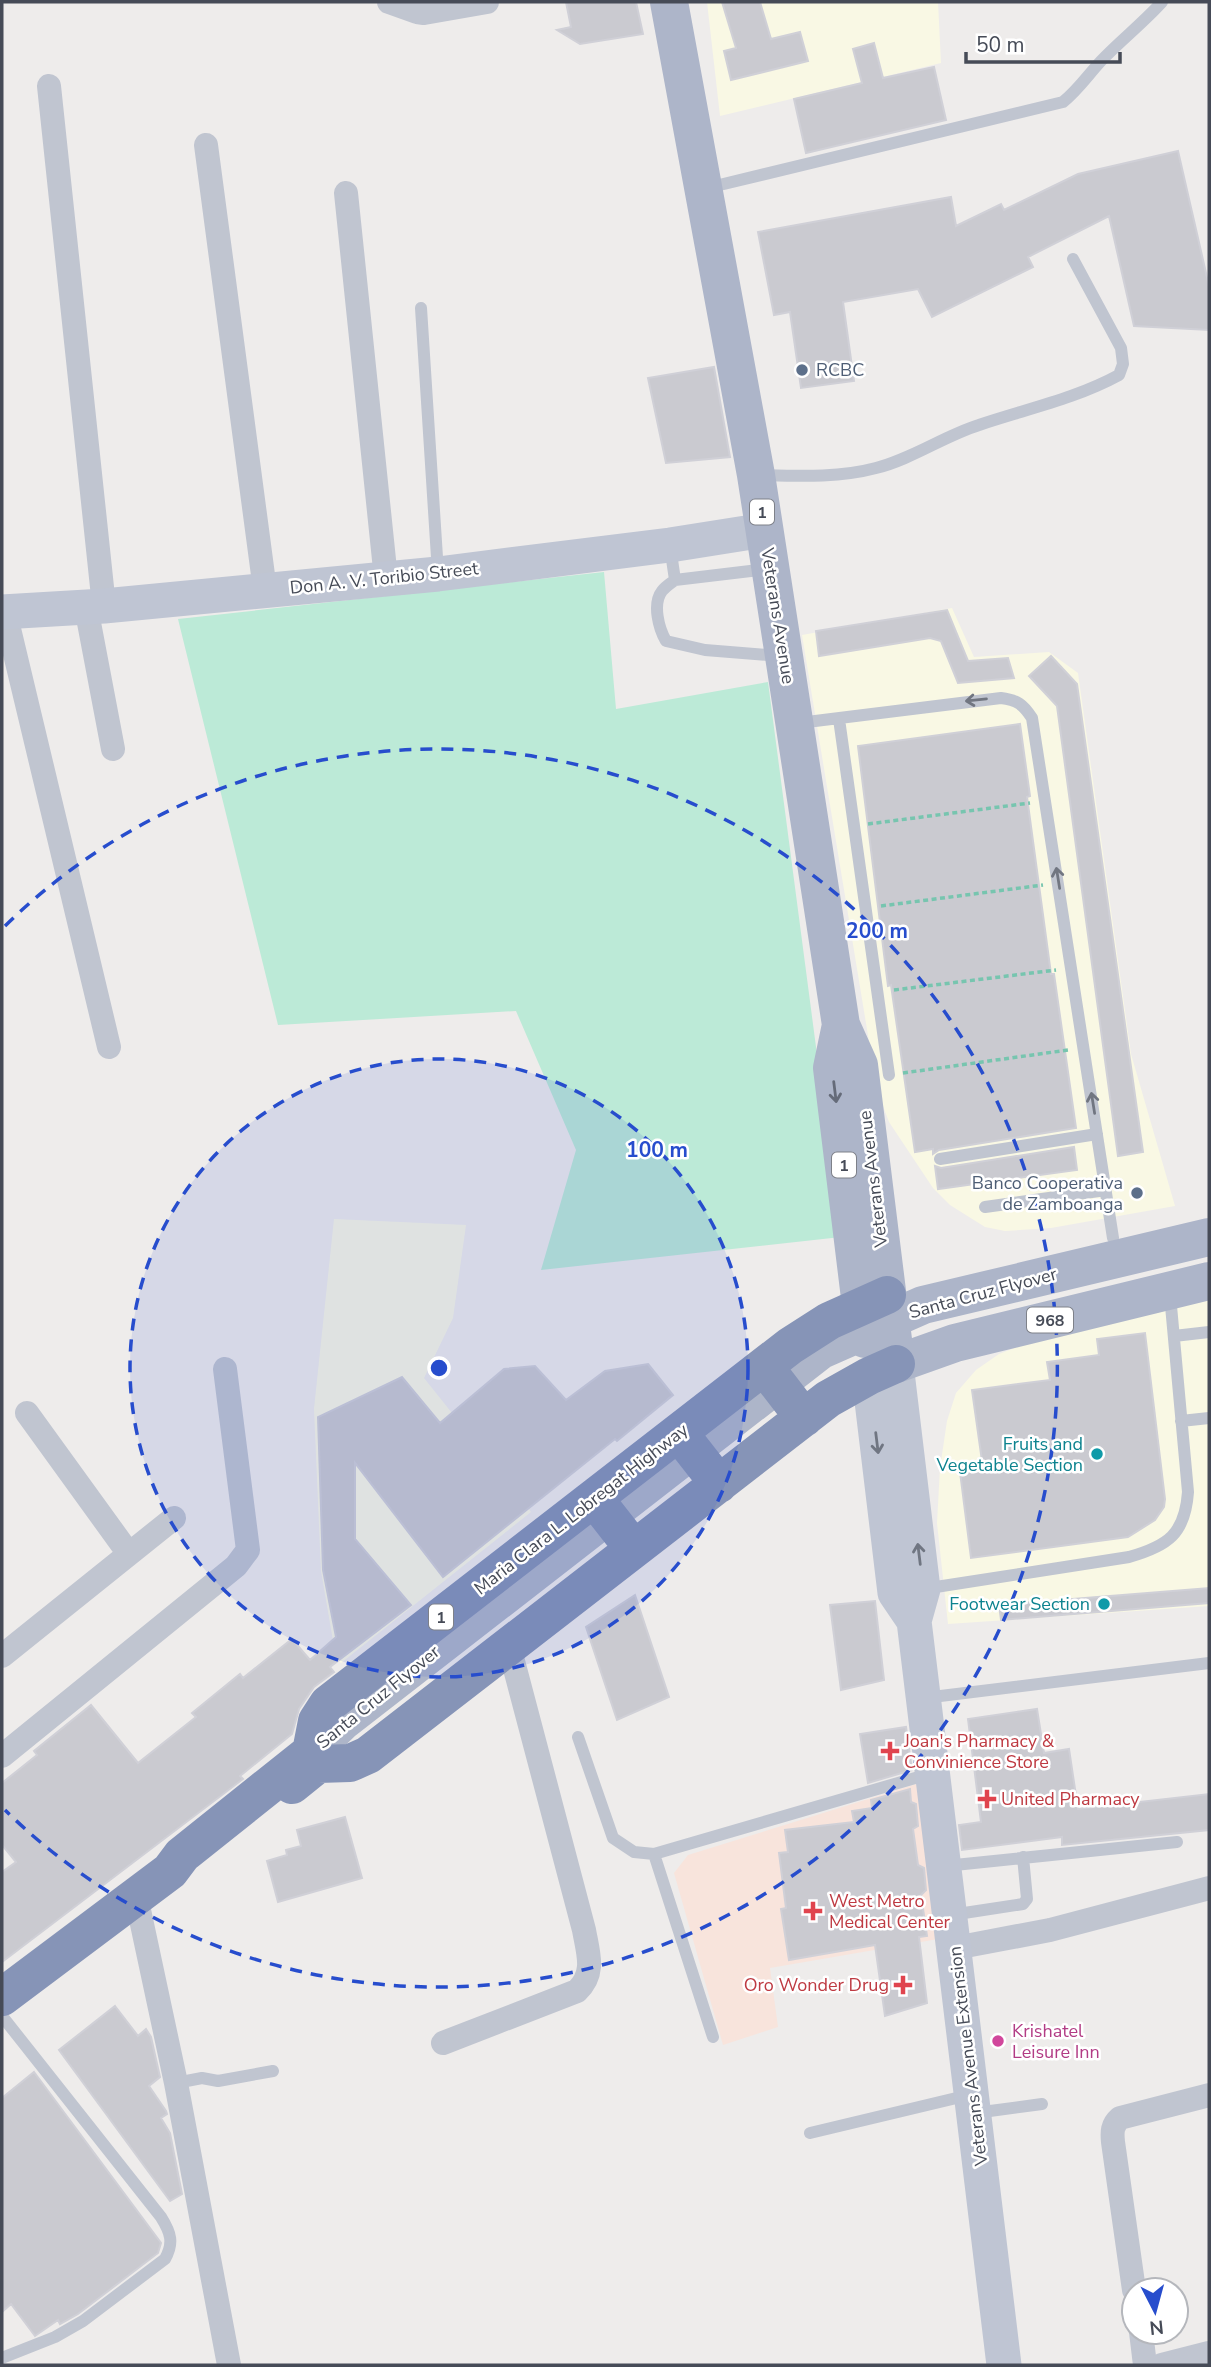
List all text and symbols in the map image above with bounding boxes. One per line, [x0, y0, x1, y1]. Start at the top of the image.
scale bar [966, 21, 1120, 65]
text: 50 m [976, 31, 1025, 59]
place label: RCBC [816, 358, 864, 382]
marker: RCBC [794, 362, 810, 378]
road number: 1 [750, 499, 774, 524]
street label: Veterans Avenue [755, 545, 801, 686]
street label: Don A. V. Toribio Street [289, 556, 480, 600]
one-way arrow [965, 694, 987, 707]
one-way arrow [1051, 867, 1064, 890]
text: 200 m [846, 917, 908, 945]
one-way arrow [828, 1080, 841, 1103]
one-way arrow [1086, 1092, 1099, 1115]
street label: Veterans Avenue [853, 1109, 893, 1250]
text: 100 m [626, 1136, 688, 1164]
road number: 1 [832, 1152, 856, 1177]
place label: Banco Cooperativa de Zamboanga [972, 1171, 1123, 1216]
marker: Banco Cooperativa de Zamboanga [1129, 1185, 1145, 1201]
street label: Santa Cruz Flyover [906, 1262, 1060, 1324]
road number: 968 [1027, 1308, 1073, 1332]
centre of rings [427, 1356, 451, 1380]
street label: Maria Clara L. Lobregat Highway [469, 1417, 693, 1600]
one-way arrow [871, 1432, 884, 1454]
place label: Fruits and Vegetable Section [935, 1432, 1083, 1477]
marker: Fruits and Vegetable Section [1089, 1446, 1105, 1462]
one-way arrow [912, 1543, 925, 1566]
place label: Footwear Section [949, 1592, 1090, 1616]
marker: Footwear Section [1096, 1596, 1112, 1612]
road number: 1 [429, 1604, 453, 1630]
street label: Santa Cruz Flyover [311, 1639, 445, 1754]
place label: Joan's Pharmacy & Convinience Store [903, 1729, 1055, 1774]
marker: Joan's Pharmacy & Convinience Store [882, 1743, 898, 1759]
place label: United Pharmacy [1001, 1787, 1140, 1811]
marker: United Pharmacy [979, 1791, 995, 1807]
place label: West Metro Medical Center [829, 1889, 950, 1934]
marker: West Metro Medical Center [803, 1901, 823, 1921]
street label: Veterans Avenue Extension [943, 1945, 993, 2168]
place label: Oro Wonder Drug [744, 1973, 889, 1997]
marker: Oro Wonder Drug [895, 1977, 911, 1993]
place label: Krishatel Leisure Inn [1012, 2019, 1100, 2064]
marker: Krishatel Leisure Inn [990, 2033, 1006, 2049]
north arrow [1120, 2276, 1190, 2346]
text: N [1148, 2313, 1165, 2341]

